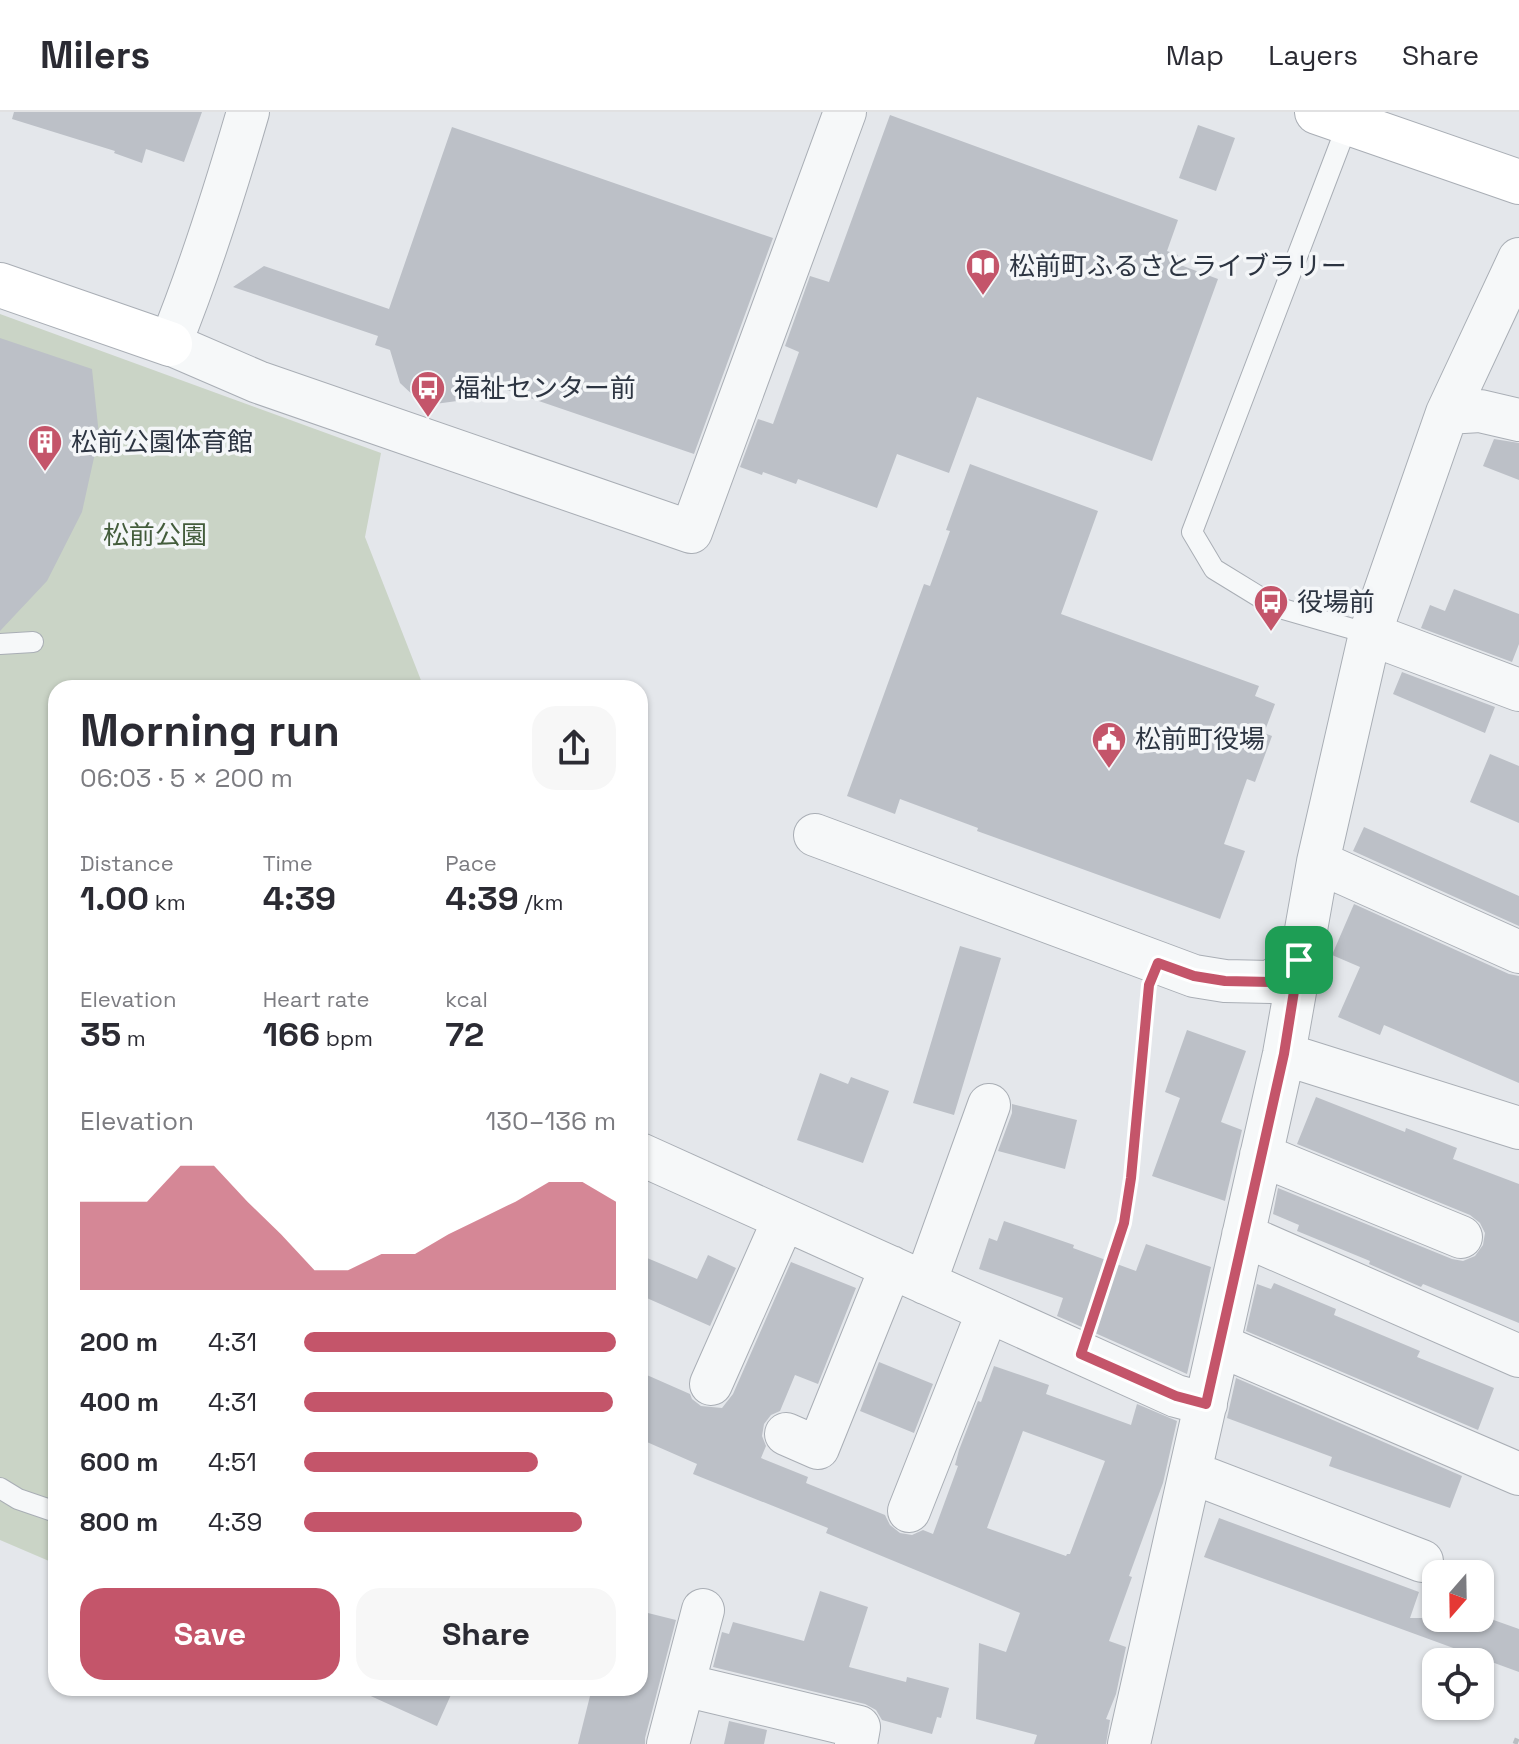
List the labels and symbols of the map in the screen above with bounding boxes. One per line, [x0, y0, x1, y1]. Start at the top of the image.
library icon: 松前町ふるさとライブラリー [964, 247, 1002, 297]
place label: 松前町ふるさとライブラリー [1009, 249, 1347, 283]
bus stop icon: 福祉センター前 [409, 369, 447, 419]
place label: 福祉センター前 [454, 371, 636, 405]
building icon: 松前公園体育館 [26, 423, 64, 473]
place label: 松前公園体育館 [71, 425, 253, 459]
park label: 松前公園 [103, 518, 207, 552]
bus stop icon: 役場前 [1252, 583, 1290, 633]
place label: 役場前 [1297, 585, 1375, 619]
public building icon: 松前町役場 [1090, 720, 1128, 770]
place label: 松前町役場 [1135, 722, 1265, 756]
pin [1265, 926, 1333, 994]
north arrow [1422, 1560, 1494, 1632]

